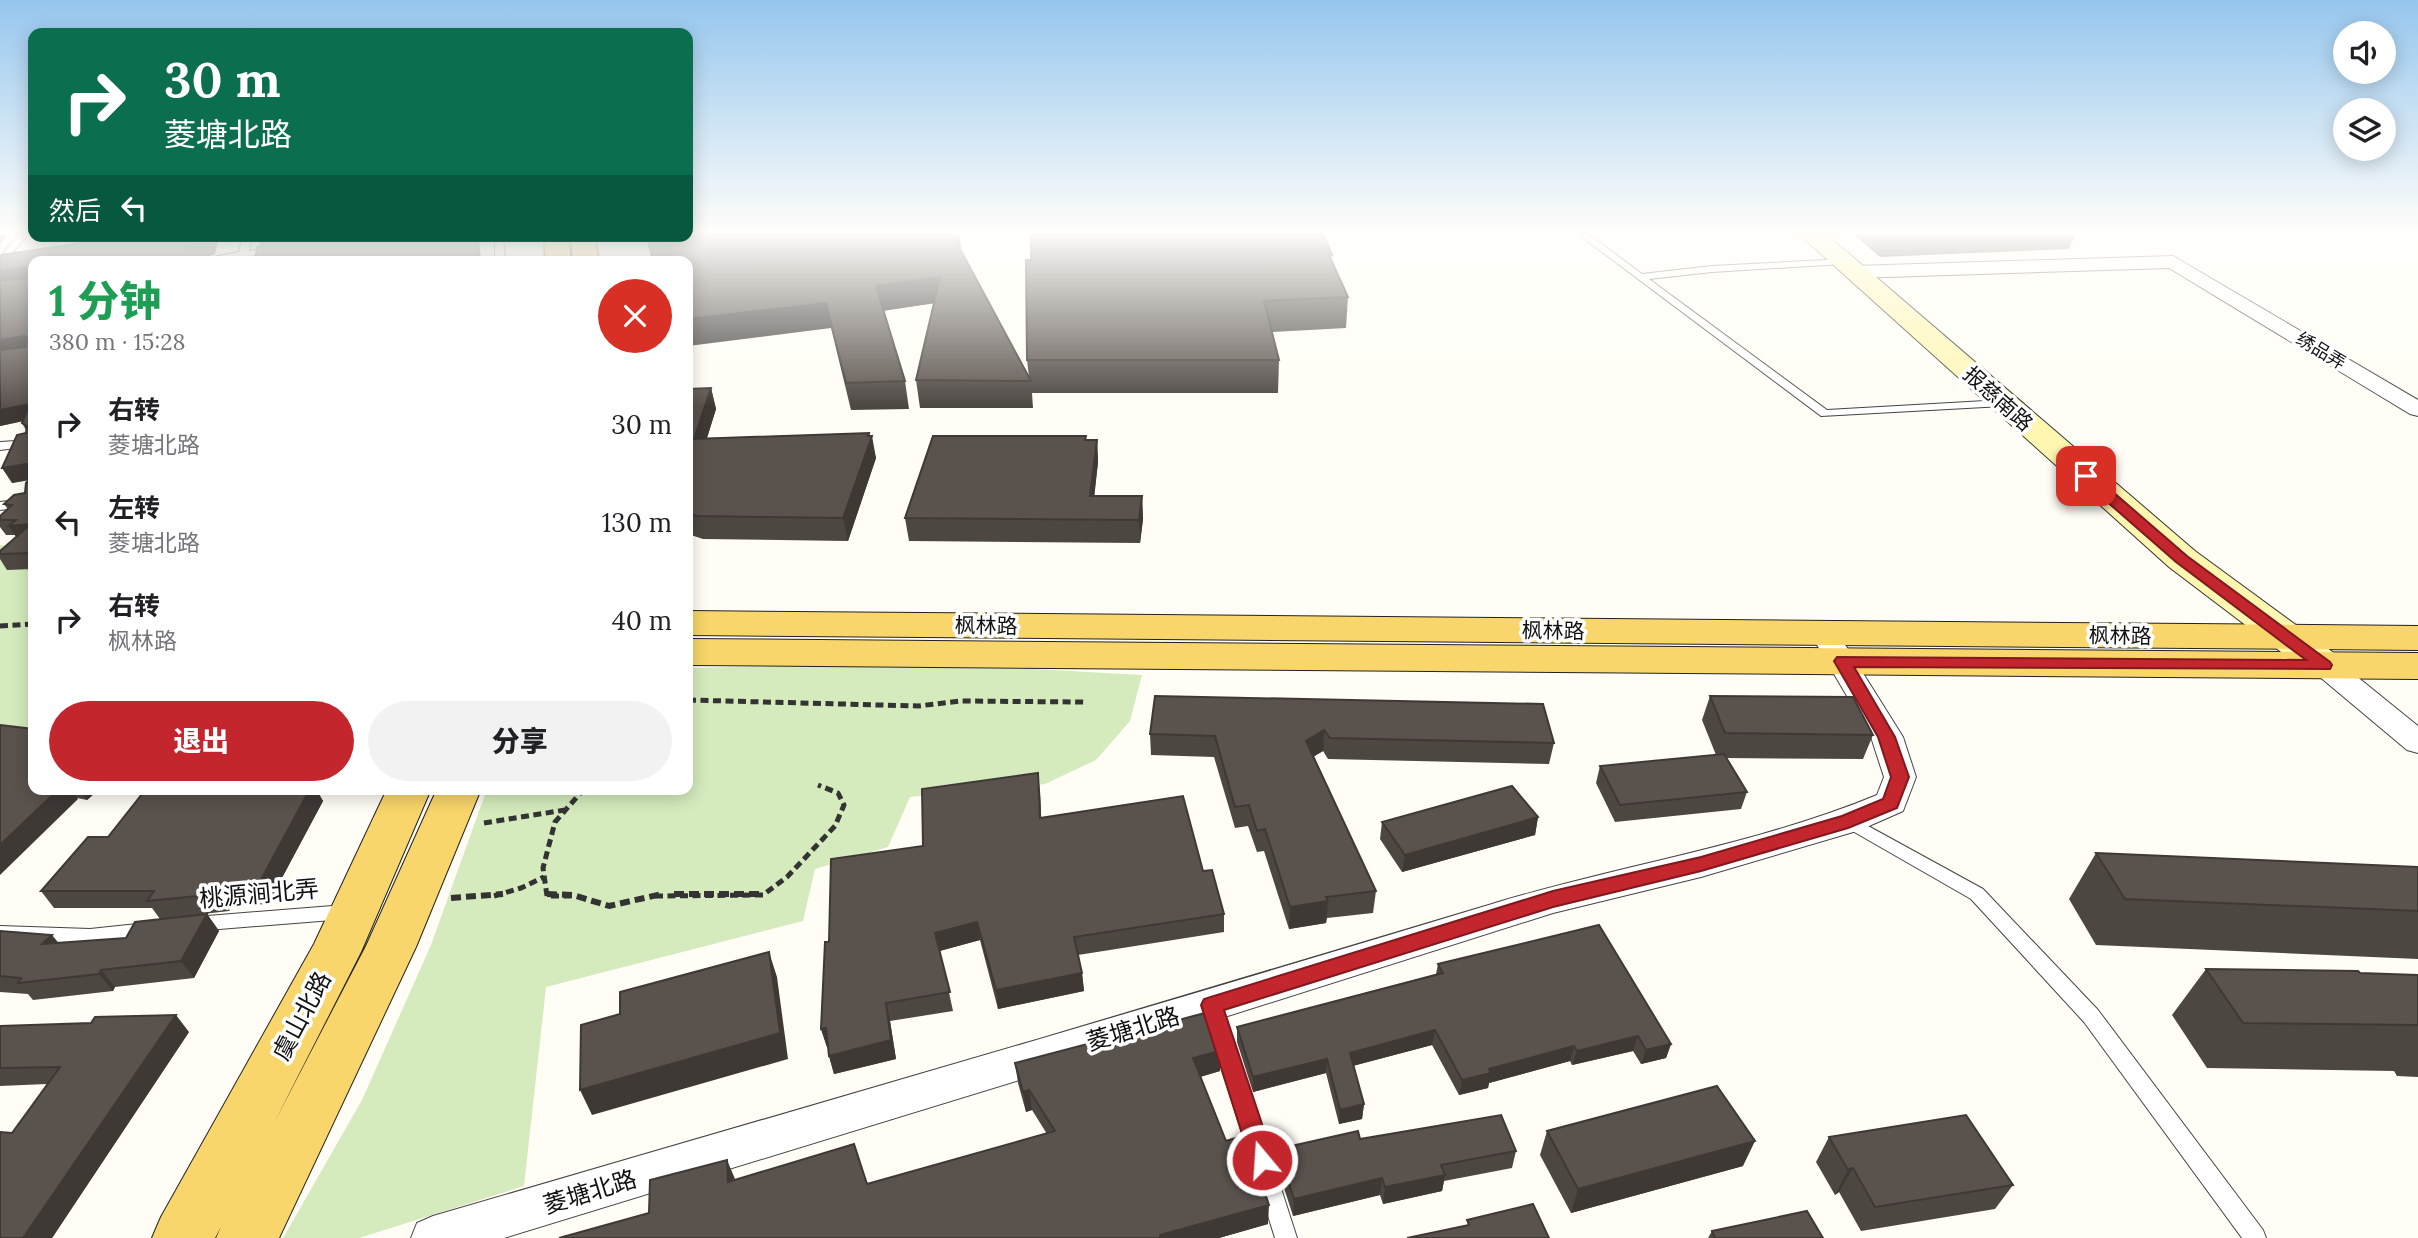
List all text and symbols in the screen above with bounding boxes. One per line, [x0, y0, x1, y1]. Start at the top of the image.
map controls [2333, 21, 2396, 161]
button: sound [2333, 21, 2396, 84]
text: 30 m [164, 48, 281, 110]
icon: right [49, 56, 140, 147]
button: layers [2333, 98, 2396, 161]
text: 菱塘北路 [164, 114, 292, 155]
icon: left [115, 189, 153, 227]
text: 然后 [49, 194, 101, 227]
text: 1 分钟 [49, 274, 161, 328]
button: close [598, 279, 672, 353]
text: 380 m · 15:28 [49, 327, 185, 356]
street label: 绣品弄 [2292, 327, 2350, 374]
street label: 报慈南路 [1958, 360, 2039, 437]
text: 右转 [108, 393, 160, 426]
icon: right [49, 405, 87, 443]
text: 30 m [611, 408, 672, 441]
text: 菱塘北路 [108, 430, 200, 459]
pin [2056, 446, 2116, 506]
icon: arrive [2067, 457, 2105, 495]
text: 左转 [108, 491, 160, 524]
icon: left [49, 503, 87, 541]
text: 130 m [602, 506, 672, 539]
text: 菱塘北路 [108, 528, 200, 557]
text: 右转 [108, 589, 160, 622]
icon: right [49, 601, 87, 639]
text: 40 m [612, 604, 672, 637]
street label: 枫林路 [954, 611, 1018, 640]
street label: 枫林路 [1521, 616, 1585, 645]
street label: 枫林路 [2088, 621, 2152, 650]
text: 枫林路 [108, 626, 177, 655]
button: 退出 [49, 701, 354, 781]
button: 分享 [368, 701, 672, 781]
street label: 桃源涧北弄 [198, 873, 320, 914]
street label: 虞山北路 [265, 966, 338, 1065]
street label: 菱塘北路 [1082, 1000, 1183, 1057]
position arrow [1225, 1123, 1299, 1197]
street label: 菱塘北路 [539, 1163, 640, 1220]

